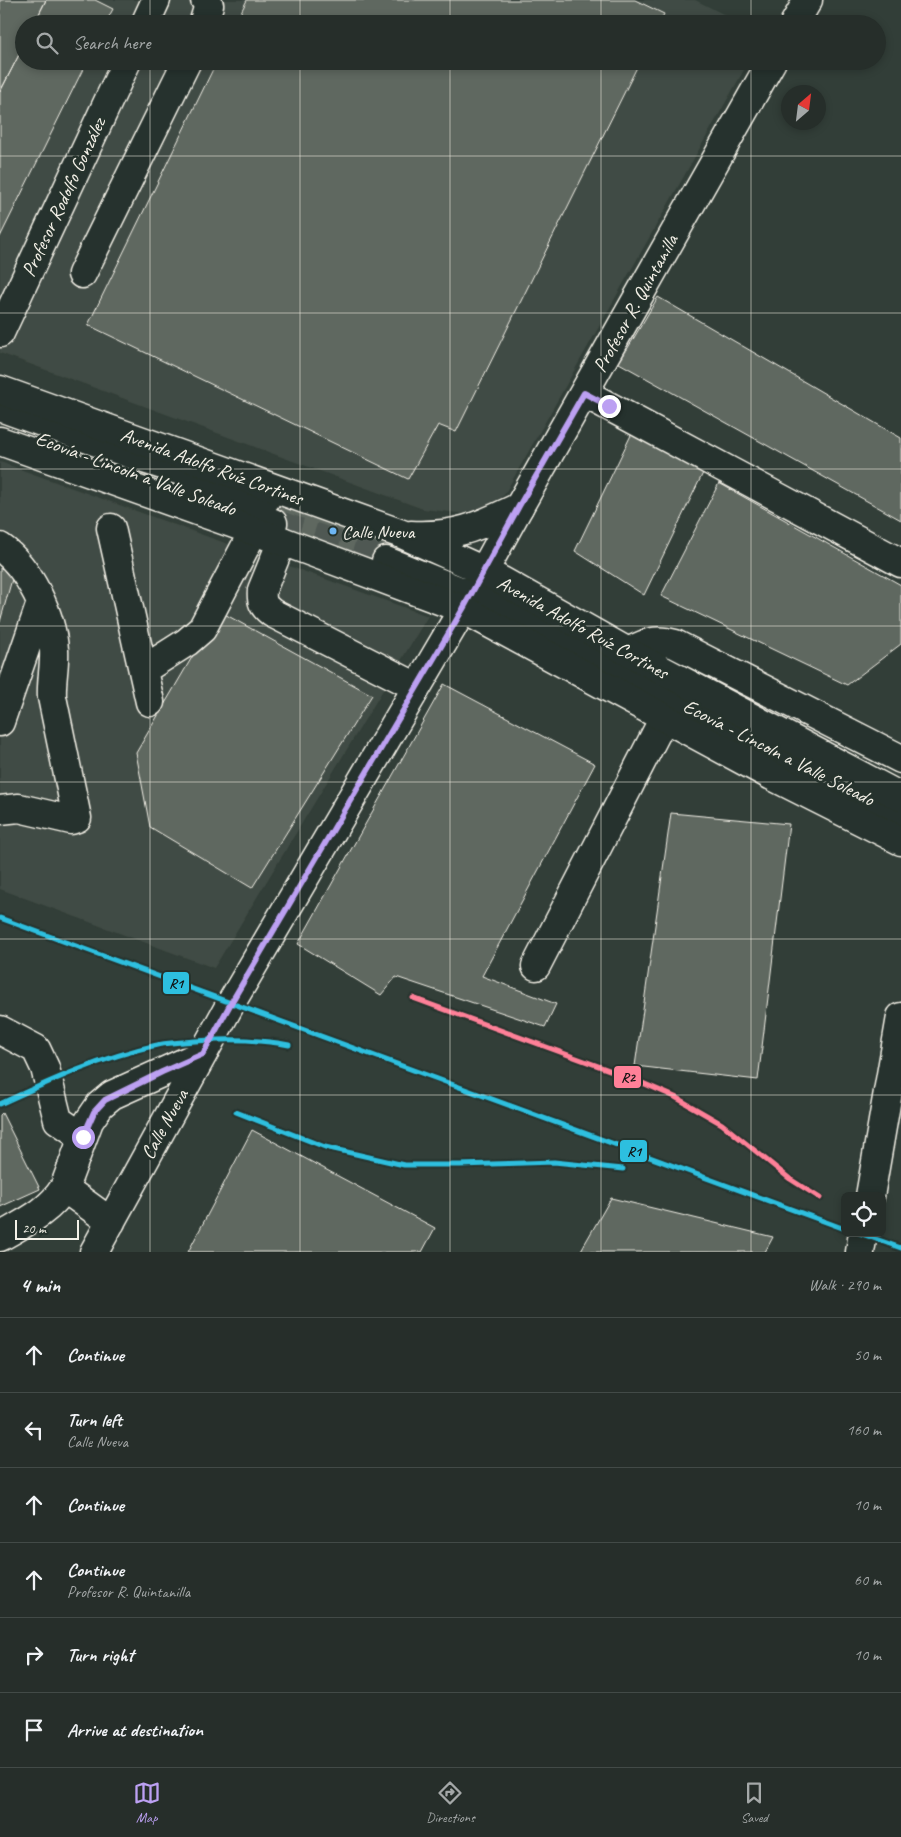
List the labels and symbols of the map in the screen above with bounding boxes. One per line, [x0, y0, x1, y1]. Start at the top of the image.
north arrow [781, 85, 826, 130]
street label: Profesor Rodolfo González [16, 112, 112, 281]
street label: Profesor R. Quintanilla [587, 228, 685, 377]
route end [598, 395, 621, 418]
street label: Avenida Adolfo Ruíz Cortines [117, 422, 308, 512]
street label: Ecovía - Lincoln a Valle Soleado [32, 426, 240, 522]
place label: Calle Nueva [342, 520, 416, 544]
marker: Calle Nueva [328, 526, 338, 536]
street label: Avenida Adolfo Ruíz Cortines [493, 570, 675, 686]
street label: Ecovía - Lincoln a Valle Soleado [679, 693, 879, 812]
line badge: R1 [162, 971, 190, 995]
text: R1 [169, 975, 185, 992]
line badge: R2 [613, 1065, 642, 1089]
text: R2 [621, 1069, 637, 1086]
street label: Calle Nueva [135, 1083, 195, 1164]
route start [72, 1126, 95, 1149]
line badge: R1 [619, 1139, 648, 1163]
text: R1 [627, 1143, 643, 1160]
scale bar [15, 1217, 79, 1240]

